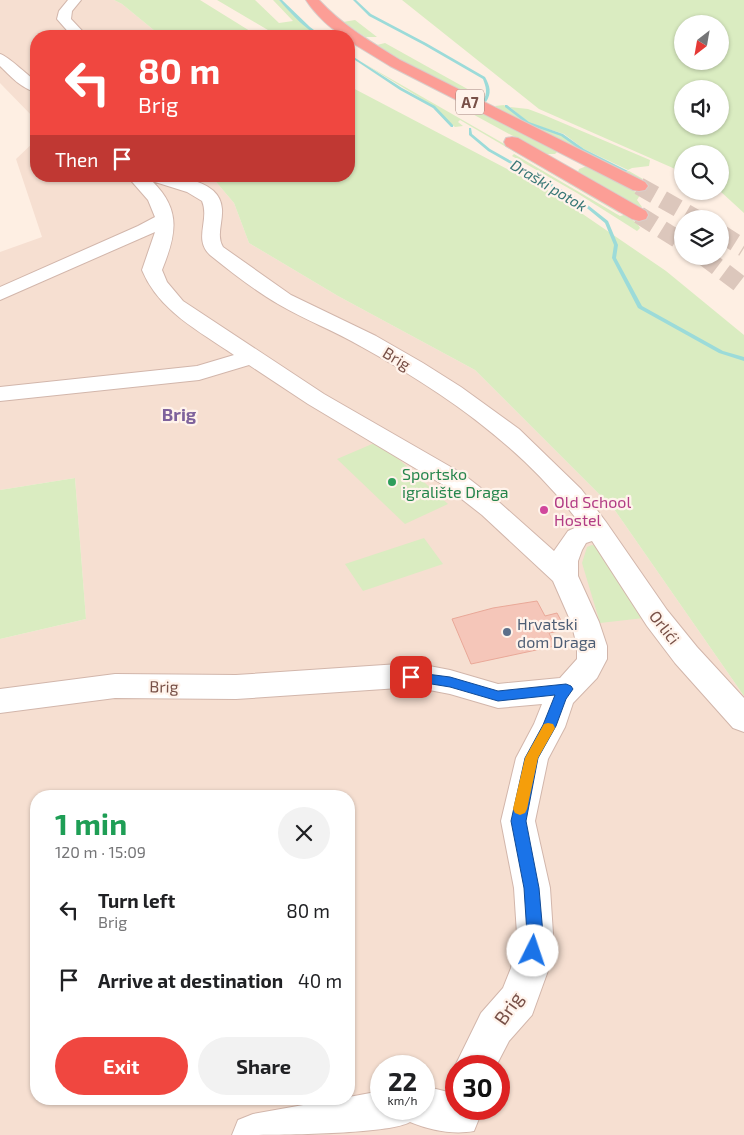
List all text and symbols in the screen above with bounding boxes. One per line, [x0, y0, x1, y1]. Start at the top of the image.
north arrow [674, 15, 729, 70]
map controls [674, 15, 729, 265]
text: 80 m [138, 49, 220, 91]
icon: left [55, 50, 120, 115]
button: sound [674, 80, 729, 135]
road number: A7 [456, 90, 484, 114]
text: Brig [138, 91, 178, 117]
icon: arrive [108, 145, 136, 173]
button: search [674, 145, 729, 200]
text: Then [55, 148, 98, 171]
water label: Draški potok [508, 155, 591, 215]
button: layers [674, 210, 729, 265]
street label: Brig [380, 342, 414, 374]
district label: Brig [162, 403, 197, 425]
place label: Sportsko igralište Draga [402, 464, 509, 501]
marker: Sportsko igralište Draga [386, 476, 398, 488]
place label: Old School Hostel [554, 492, 631, 529]
marker: Old School Hostel [538, 504, 550, 516]
street label: Orlići [646, 606, 684, 648]
place label: Hrvatski dom Draga [517, 614, 596, 651]
marker: Hrvatski dom Draga [501, 626, 513, 638]
pin [390, 656, 432, 698]
icon: arrive [397, 663, 425, 691]
street label: Brig [149, 676, 179, 696]
text: 1 min [55, 805, 127, 841]
button: close [278, 807, 330, 859]
text: 120 m · 15:09 [55, 842, 146, 861]
text: Turn left [98, 889, 175, 912]
icon: left [55, 896, 83, 924]
text: 80 m [286, 899, 330, 922]
text: Brig [98, 912, 127, 931]
position arrow [506, 924, 558, 976]
icon: arrive [55, 966, 83, 994]
text: Arrive at destination [98, 969, 283, 992]
text: 40 m [298, 969, 342, 992]
street label: Brig [489, 987, 528, 1029]
button: Exit [55, 1037, 188, 1095]
button: Share [198, 1037, 330, 1095]
speed limit sign: 30 [445, 1055, 510, 1120]
text: 22 [388, 1066, 417, 1096]
text: km/h [388, 1093, 417, 1107]

